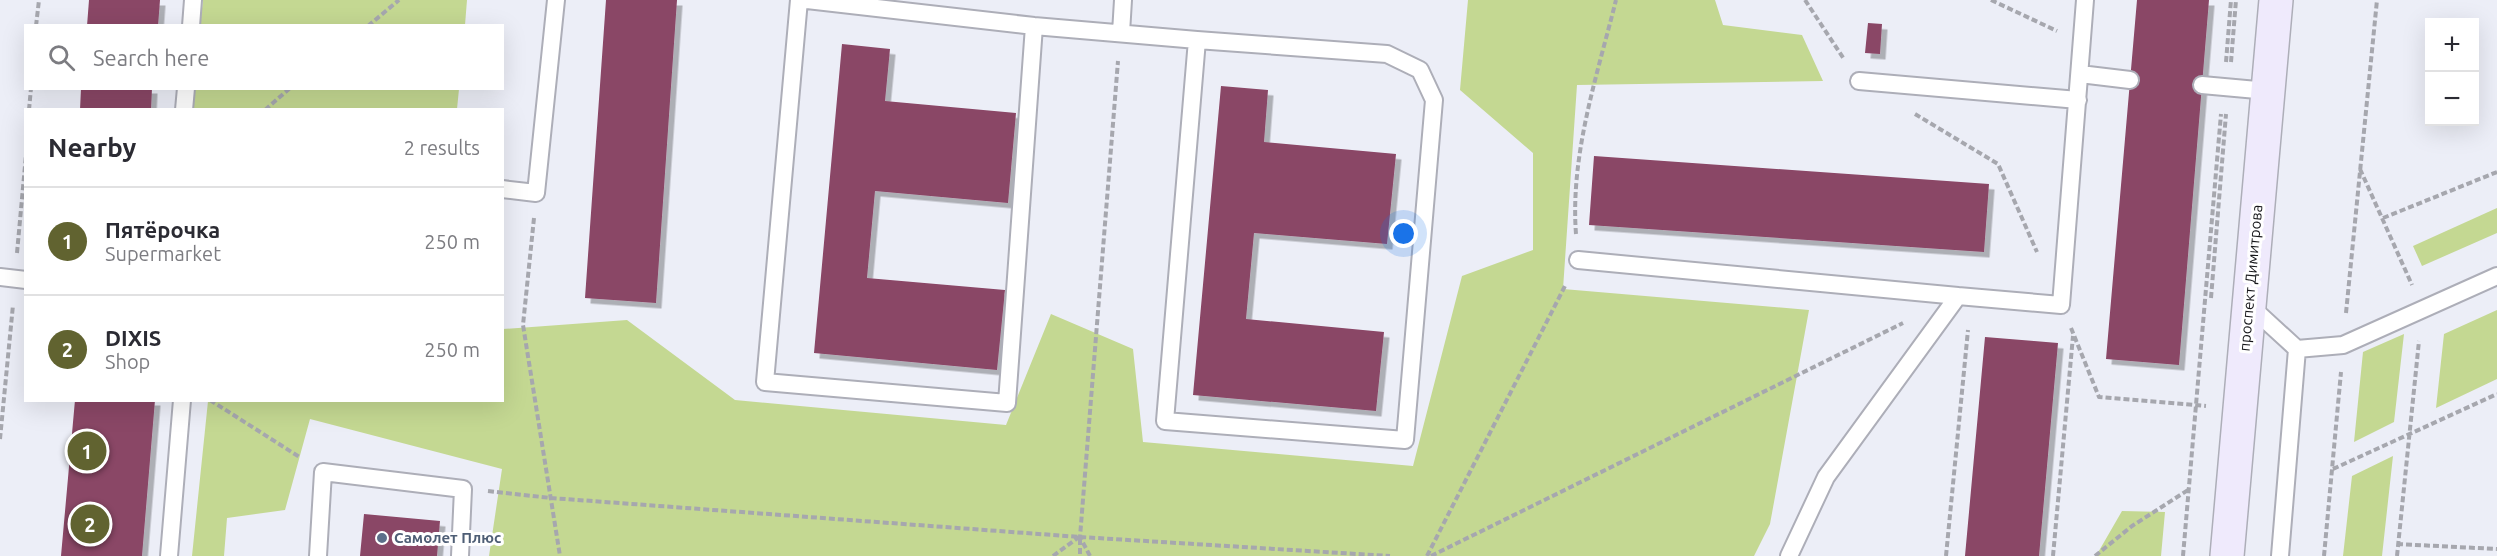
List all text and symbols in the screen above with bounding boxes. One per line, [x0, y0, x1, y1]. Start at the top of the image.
map controls [2425, 18, 2479, 126]
button: + [2425, 18, 2479, 72]
search box [24, 24, 504, 90]
icon: search [45, 41, 78, 74]
text: Search here [93, 45, 209, 70]
button: − [2425, 72, 2479, 126]
text: Nearby [48, 133, 136, 162]
text: 2 results [404, 136, 480, 159]
street label: проспект Димитрова [2236, 204, 2265, 352]
text: Пятёрочка [105, 217, 220, 242]
your location [1389, 219, 1418, 248]
text: 1 [62, 230, 73, 253]
text: 250 m [424, 230, 480, 253]
text: Supermarket [105, 242, 221, 265]
text: DIXIS [105, 325, 161, 350]
text: 2 [62, 338, 73, 361]
text: 250 m [424, 338, 480, 361]
text: Shop [105, 350, 150, 373]
pin: 1 [68, 428, 106, 474]
pin: 2 [70, 502, 110, 546]
place label: Самолет Плюс [394, 529, 501, 546]
marker: Самолет Плюс [375, 531, 389, 545]

